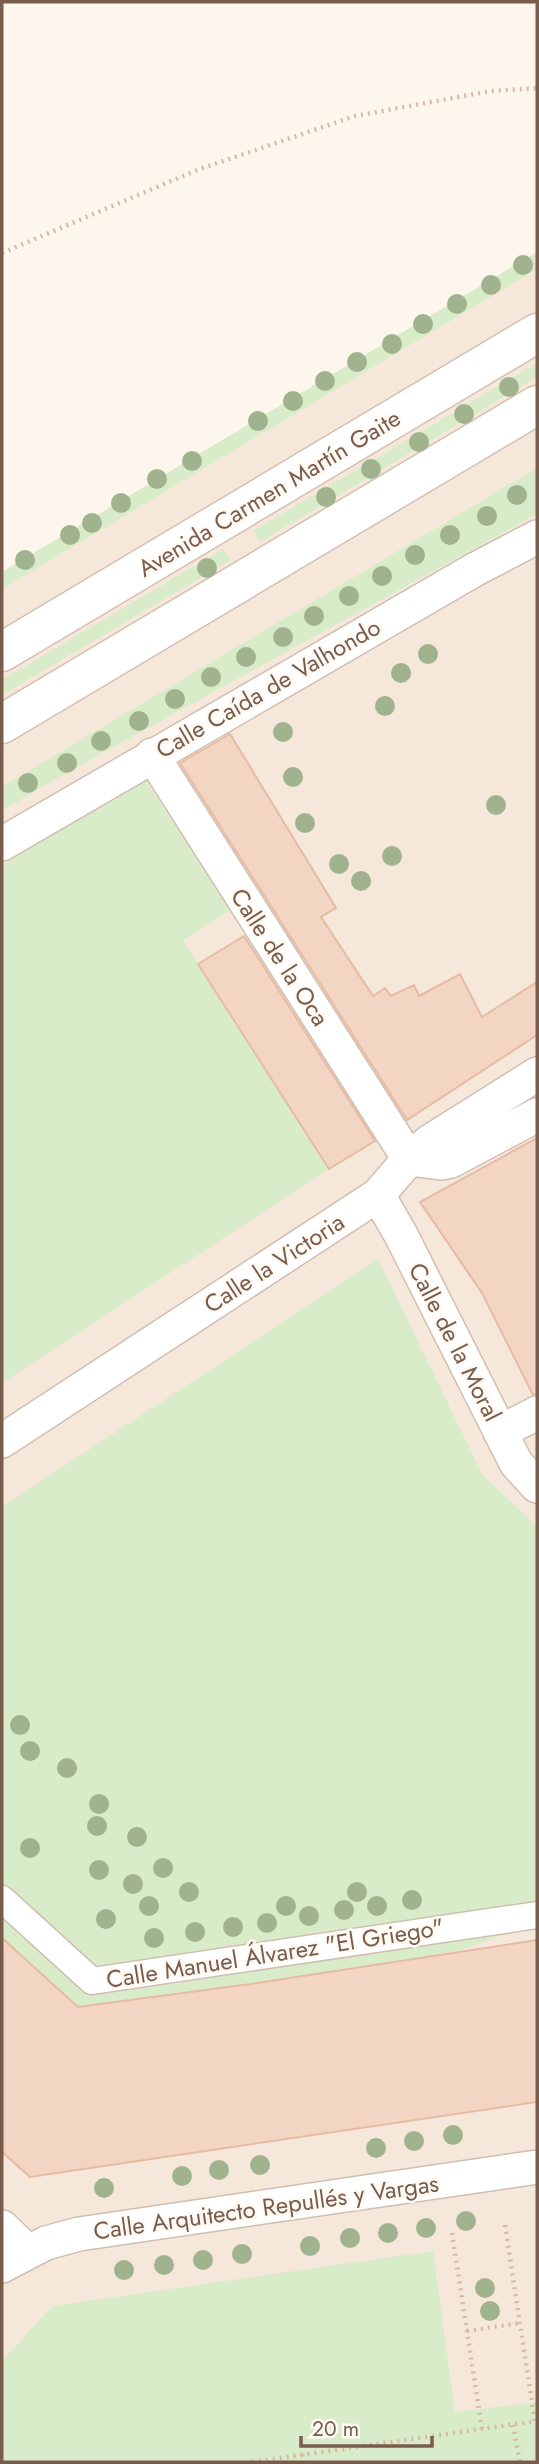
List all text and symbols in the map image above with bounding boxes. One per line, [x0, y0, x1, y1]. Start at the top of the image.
street label: Avenida Carmen Martín Gaite [131, 400, 407, 586]
street label: Calle Caída de Valhondo [149, 609, 387, 767]
street label: Calle de la Oca [222, 881, 338, 1033]
street label: Calle la Victoria [197, 1204, 351, 1322]
street label: Calle de la Moral [400, 1257, 510, 1427]
street label: Calle Manuel Álvarez "El Griego" [104, 1909, 446, 1997]
street label: Calle Arquitecto Repullés y Vargas [91, 2165, 441, 2249]
scale bar [301, 2404, 432, 2448]
text: 20 m [312, 2414, 359, 2444]

